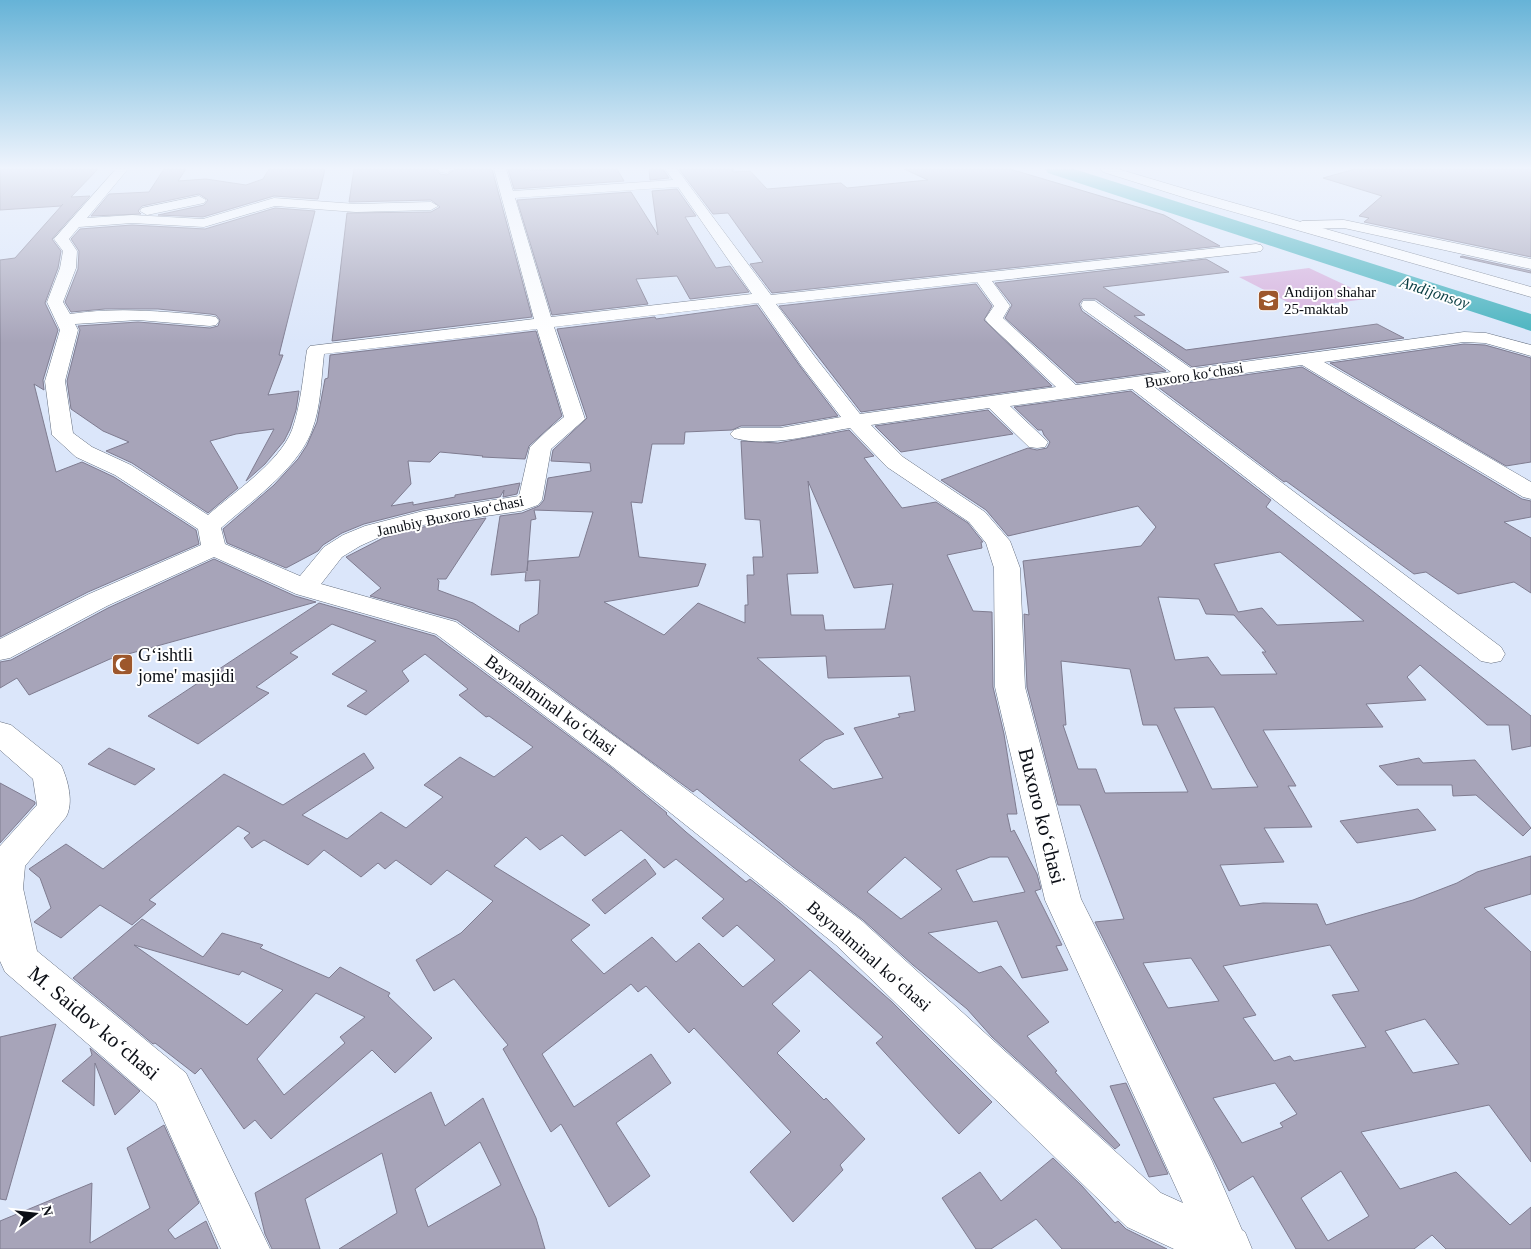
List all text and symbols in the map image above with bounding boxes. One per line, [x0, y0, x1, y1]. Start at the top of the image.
water label: Andijonsoy [1397, 273, 1473, 313]
place label: Andijon shahar 25-maktab [1284, 284, 1376, 317]
school or university icon: Andijon shahar 25-maktab [1256, 289, 1280, 313]
street label: Buxoro koʻchasi [1144, 359, 1244, 391]
street label: Janubiy Buxoro koʻchasi [375, 493, 525, 539]
place label: Gʻishtli jome' masjidi [137, 645, 235, 686]
street label: Baynalminal koʻchasi [481, 651, 621, 759]
mosque icon: Gʻishtli jome' masjidi [110, 653, 134, 677]
street label: Buxoro koʻchasi [1013, 745, 1071, 887]
street label: Baynalminal koʻchasi [803, 897, 935, 1015]
street label: M. Saidov koʻchasi [24, 961, 165, 1085]
north arrow [10, 1189, 60, 1239]
text: N [39, 1204, 56, 1218]

